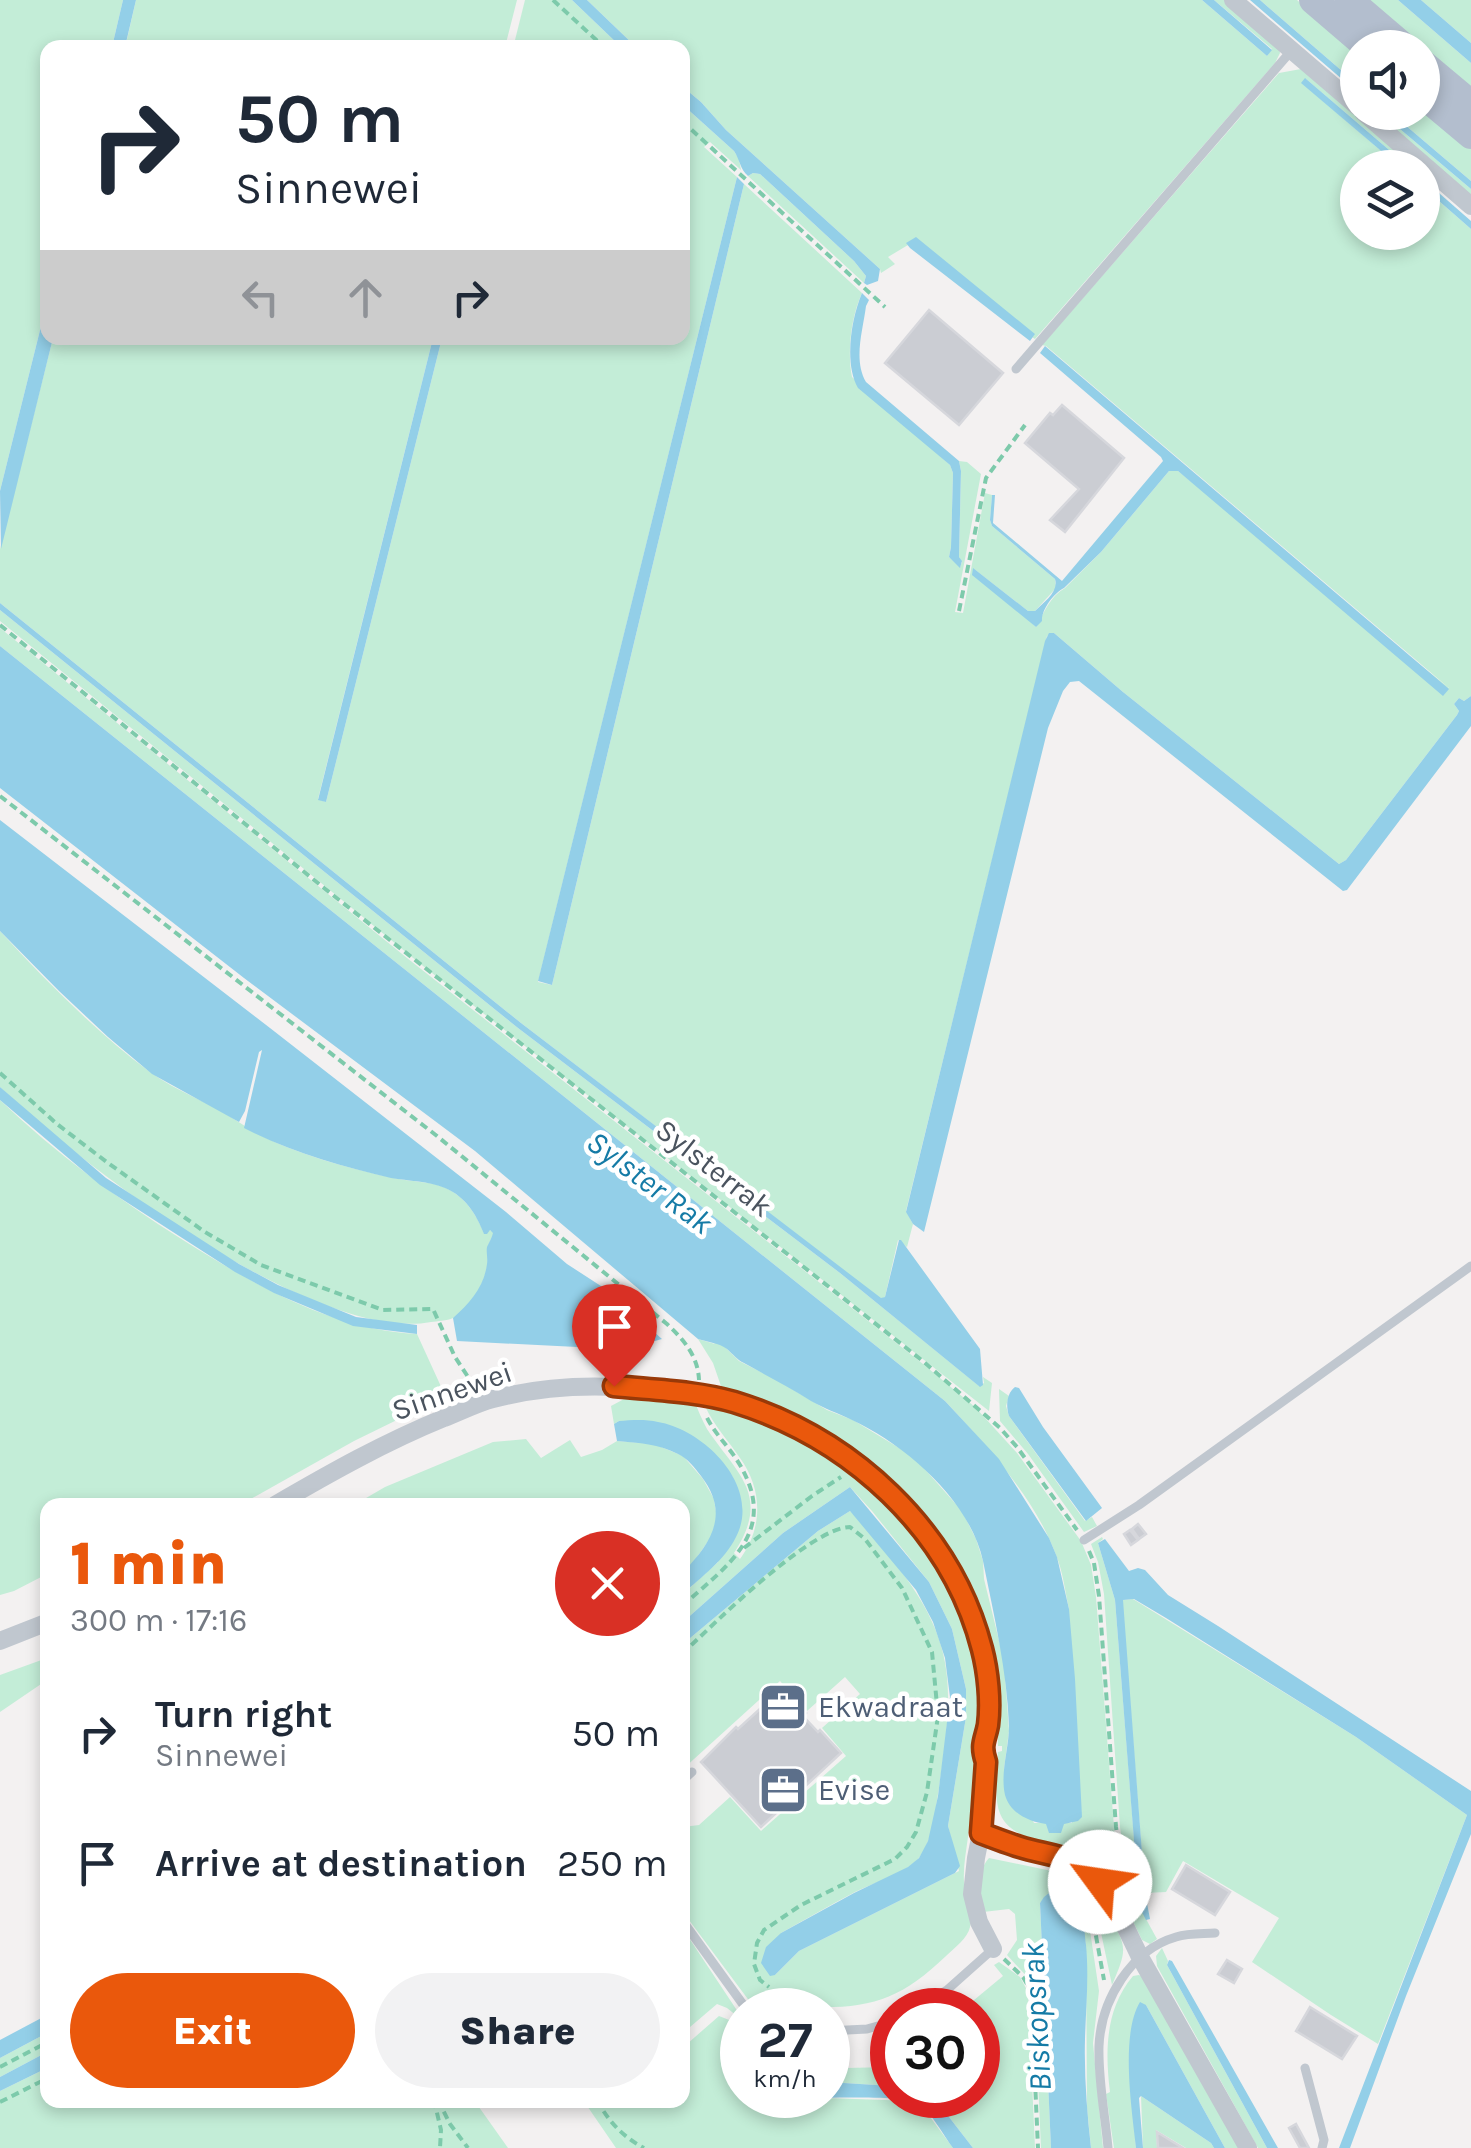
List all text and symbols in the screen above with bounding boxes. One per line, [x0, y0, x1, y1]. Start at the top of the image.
map controls [1340, 30, 1440, 250]
button: sound [1340, 30, 1440, 130]
text: 50 m [235, 78, 404, 160]
icon: right [70, 80, 200, 210]
button: layers [1340, 150, 1440, 250]
text: Sinnewei [235, 162, 422, 214]
icon: left [233, 270, 288, 325]
icon: ahead [338, 270, 393, 325]
icon: right [443, 270, 498, 325]
street label: Sylsterrak [649, 1111, 779, 1225]
water label: Sylster Rak [579, 1123, 721, 1242]
pin [572, 1284, 657, 1387]
icon: arrive [587, 1299, 642, 1354]
street label: Sinnewei [387, 1354, 517, 1428]
text: 1 min [70, 1529, 227, 1599]
button: close [555, 1531, 660, 1636]
text: 300 m · 17:16 [70, 1602, 247, 1639]
office icon: Ekwadraat [757, 1681, 809, 1733]
place label: Ekwadraat [818, 1689, 963, 1725]
text: Turn right [155, 1692, 332, 1737]
icon: right [70, 1706, 125, 1761]
text: 50 m [571, 1711, 660, 1756]
text: Sinnewei [155, 1737, 288, 1774]
office icon: Evise [757, 1764, 809, 1816]
place label: Evise [818, 1772, 890, 1808]
position arrow [1048, 1830, 1152, 1934]
icon: arrive [70, 1836, 125, 1891]
text: Arrive at destination [155, 1841, 527, 1886]
text: 250 m [557, 1841, 668, 1886]
water label: Biskopsrak [1014, 1941, 1059, 2092]
button: Exit [70, 1973, 355, 2088]
button: Share [375, 1973, 660, 2088]
speed limit sign: 30 [870, 1988, 1000, 2118]
text: 27 [757, 2011, 813, 2070]
text: km/h [753, 2064, 817, 2093]

